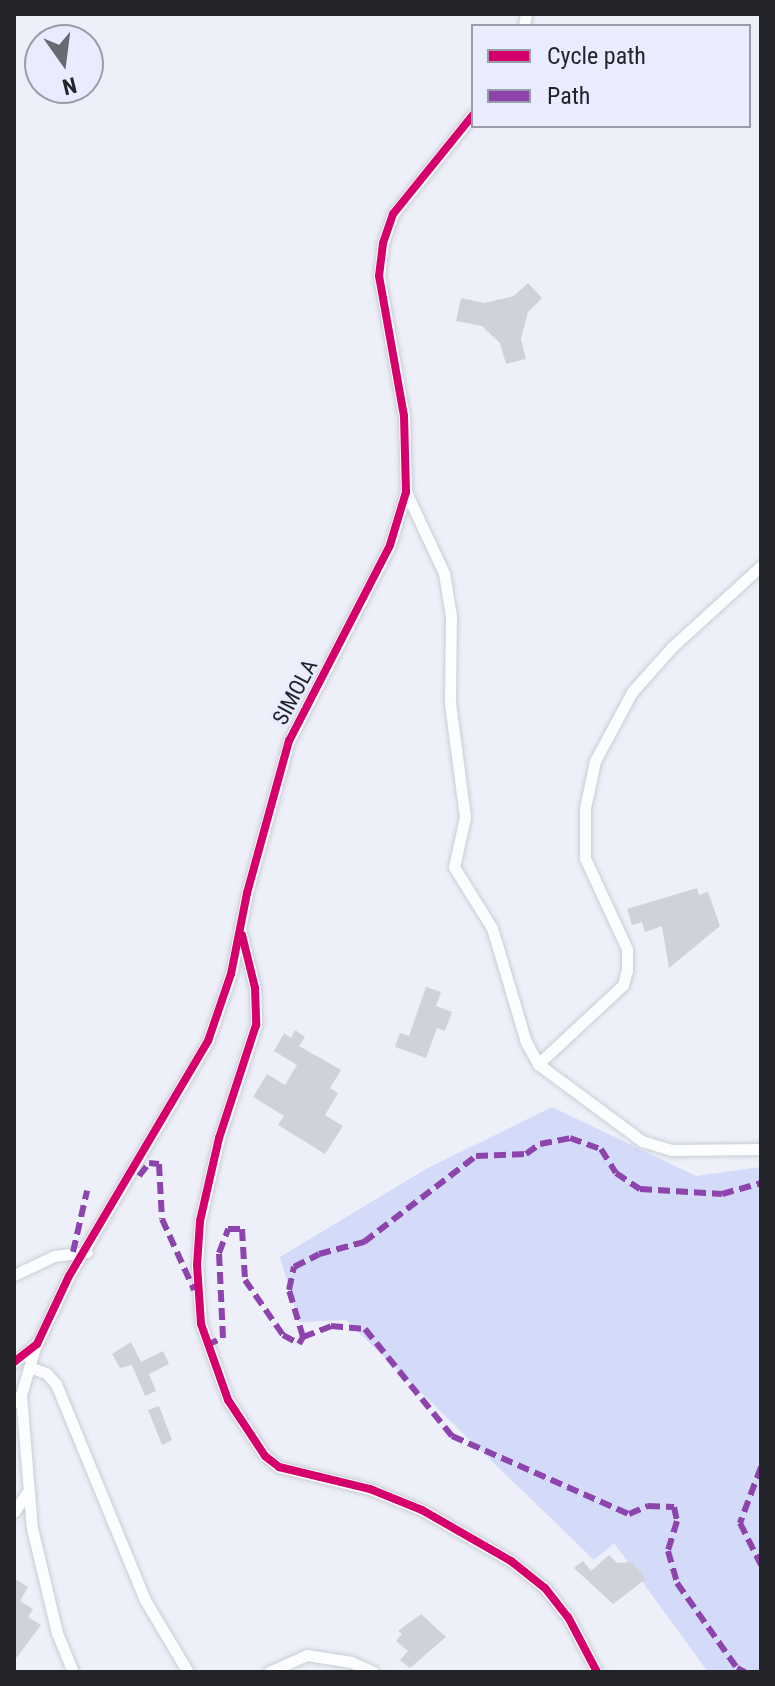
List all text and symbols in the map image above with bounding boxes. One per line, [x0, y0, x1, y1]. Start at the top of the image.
north arrow [24, 24, 104, 104]
legend [471, 24, 751, 128]
text: Cycle path [547, 42, 646, 70]
text: N [60, 72, 79, 100]
text: Path [547, 82, 590, 110]
street label: SIMOLA [267, 655, 323, 729]

